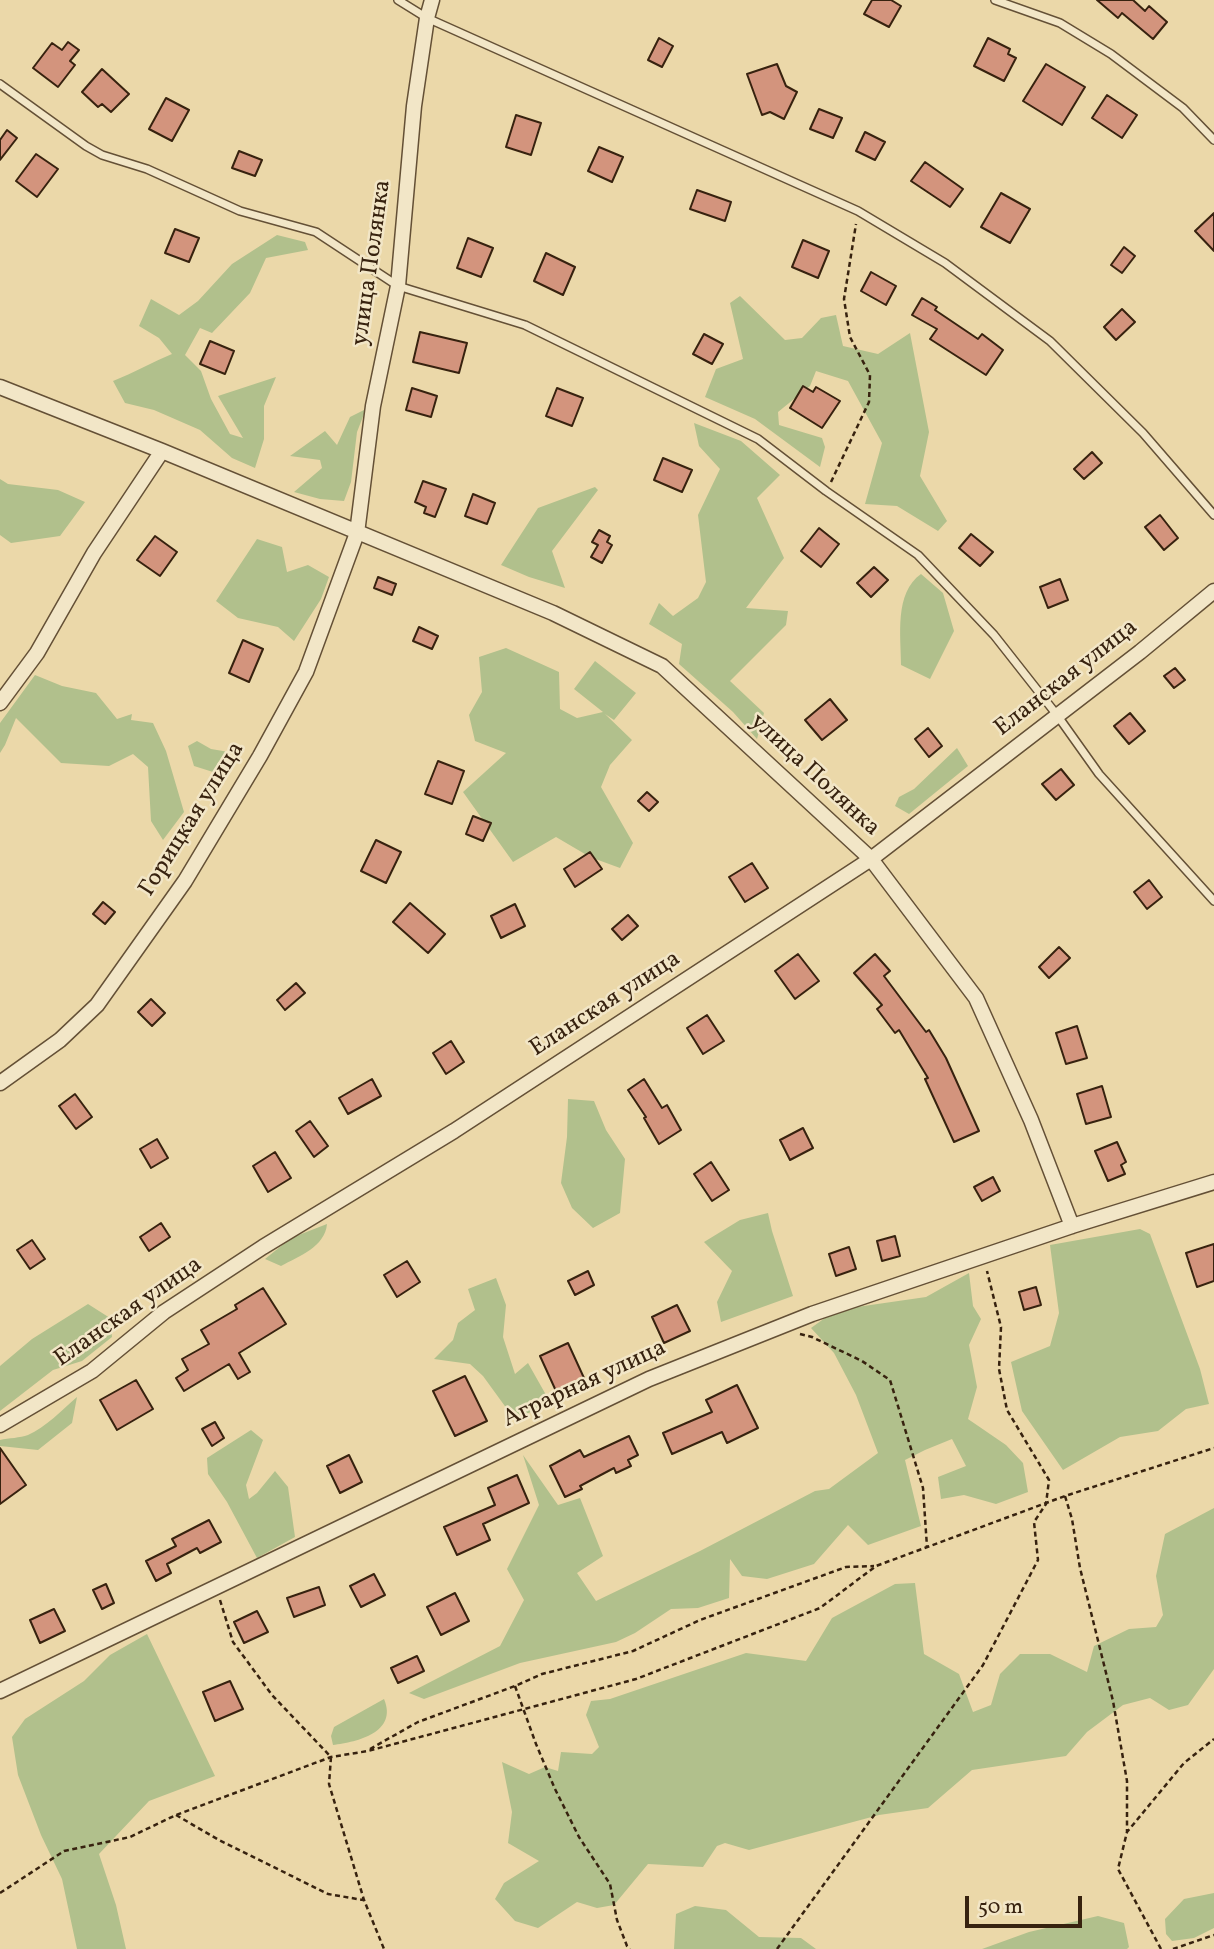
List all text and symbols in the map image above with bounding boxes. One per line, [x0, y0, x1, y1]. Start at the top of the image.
street label: улица Полянка [347, 178, 399, 348]
street label: Еланская улица [990, 614, 1144, 744]
street label: улица Полянка [743, 708, 885, 844]
street label: Горицкая улица [134, 737, 252, 903]
street label: Еланская улица [525, 946, 687, 1064]
street label: Еланская улица [50, 1251, 208, 1375]
street label: Аграрная улица [499, 1335, 671, 1435]
scale bar [969, 1882, 1086, 1926]
text: 50 m [978, 1893, 1023, 1922]

